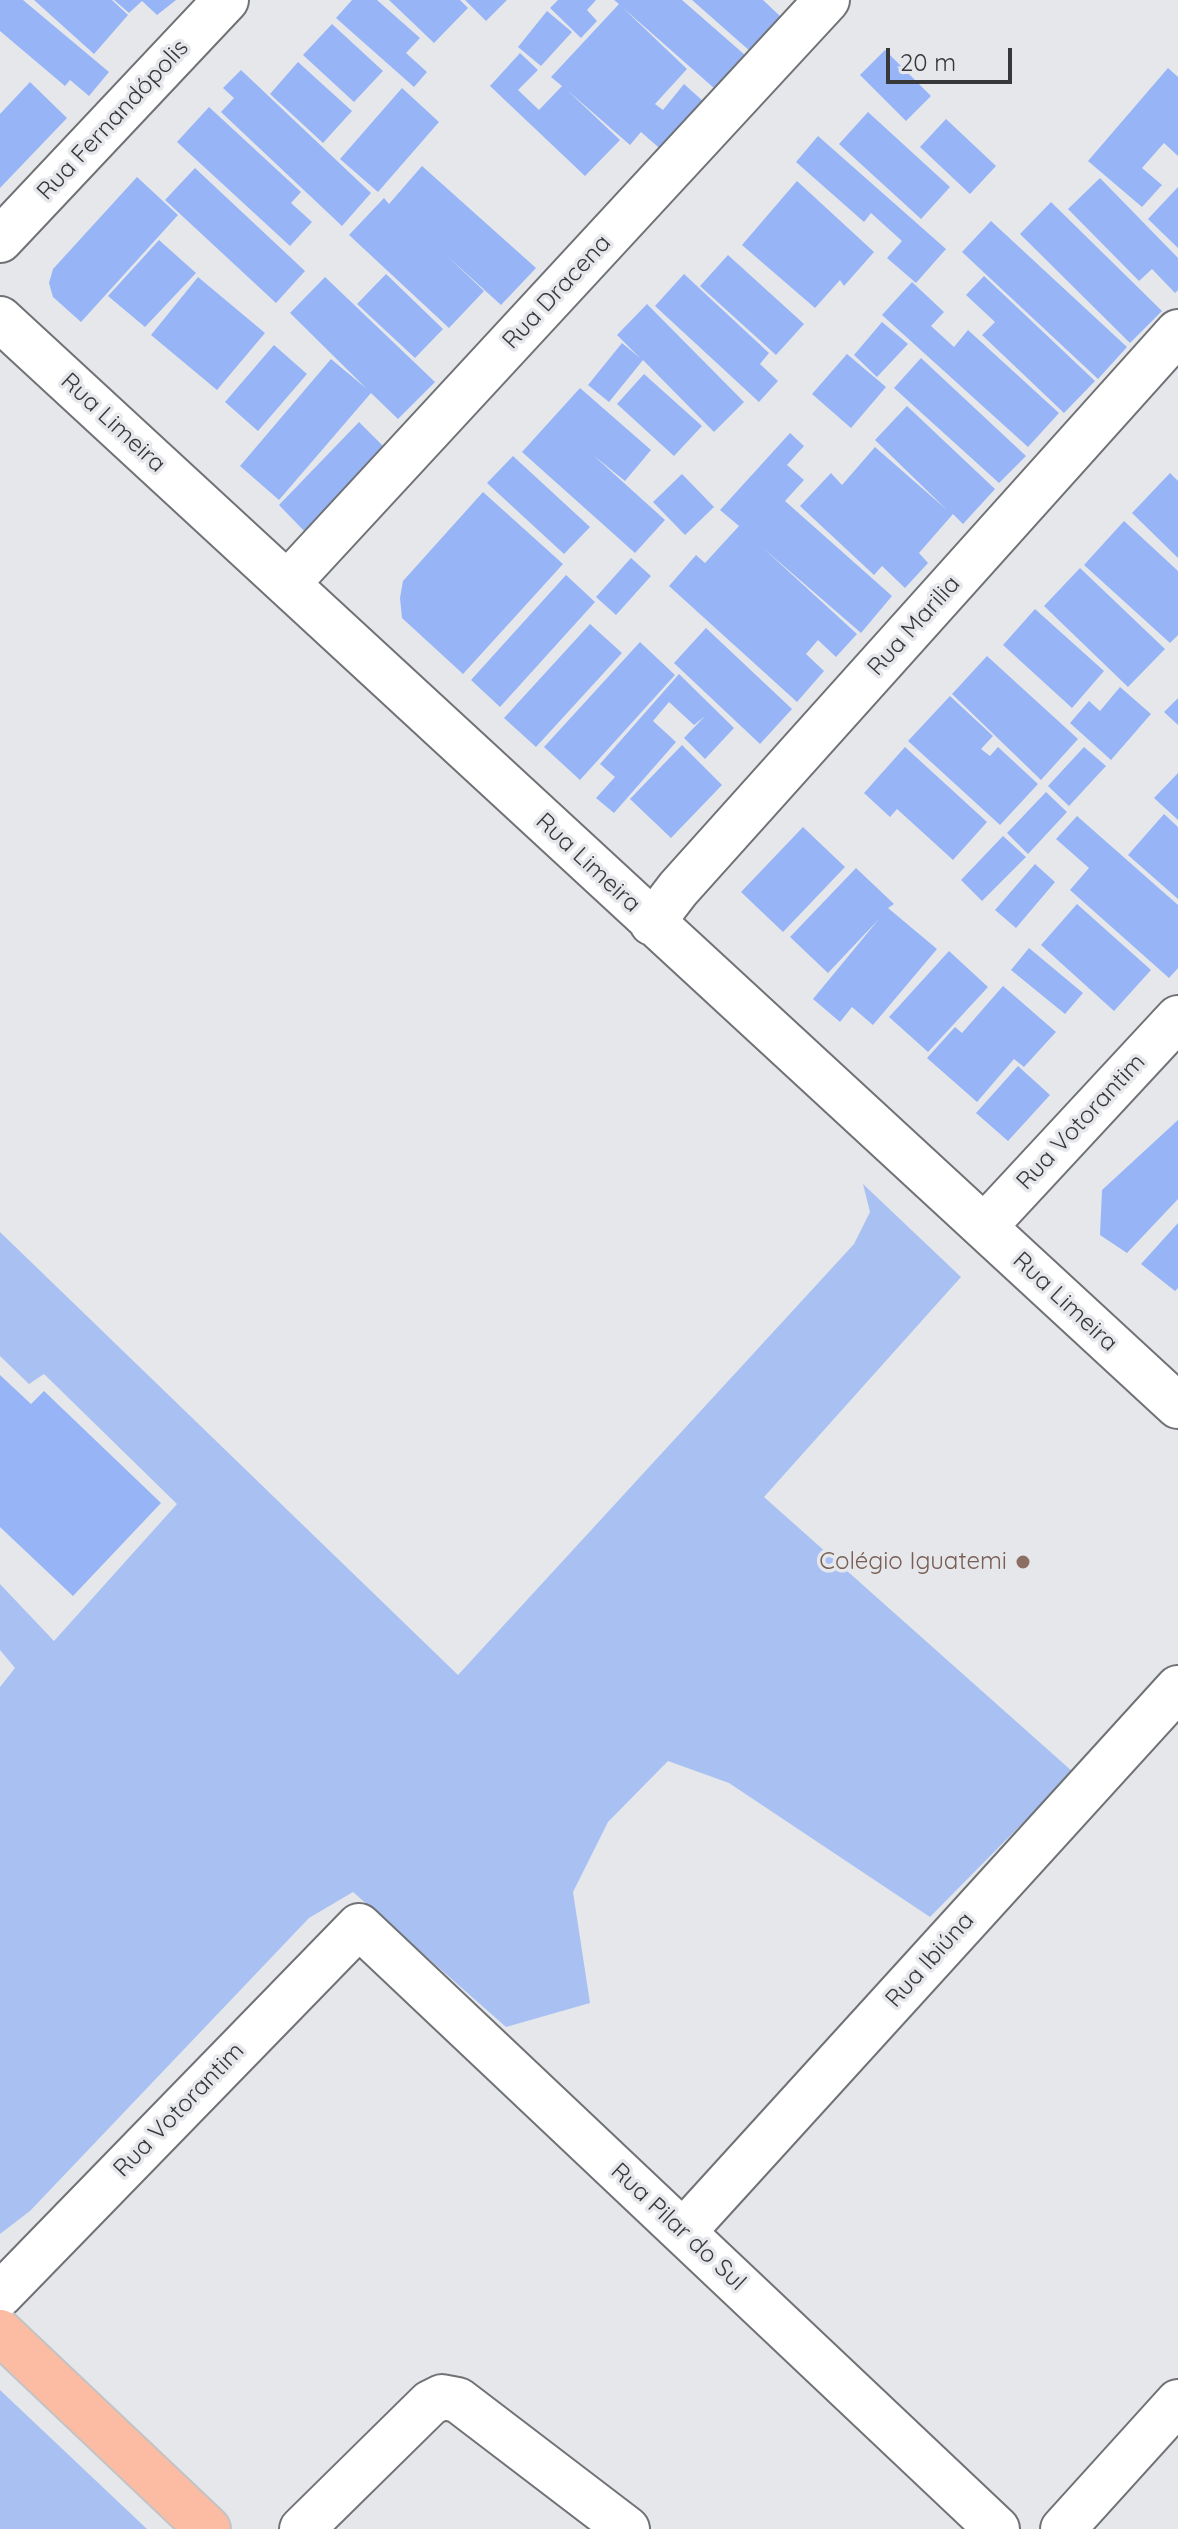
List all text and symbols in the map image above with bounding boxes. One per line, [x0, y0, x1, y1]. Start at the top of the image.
scale bar [890, 32, 1016, 82]
street label: Rua Fernandópolis [31, 34, 195, 206]
text: 20 m [900, 47, 956, 77]
street label: Rua Dracena [497, 229, 617, 355]
street label: Rua Limeira [55, 367, 171, 479]
street label: Rua Marilia [862, 570, 966, 682]
street label: Rua Limeira [530, 807, 646, 919]
street label: Rua Votorantim [1011, 1048, 1151, 1196]
street label: Rua Limeira [1007, 1246, 1123, 1358]
place label: Colégio Iguatemi [819, 1548, 1007, 1576]
marker: Colégio Iguatemi [1014, 1553, 1032, 1571]
street label: Rua Ibiúna [880, 1906, 980, 2014]
street label: Rua Votorantim [108, 2037, 250, 2183]
street label: Rua Pilar do Sul [604, 2157, 752, 2297]

